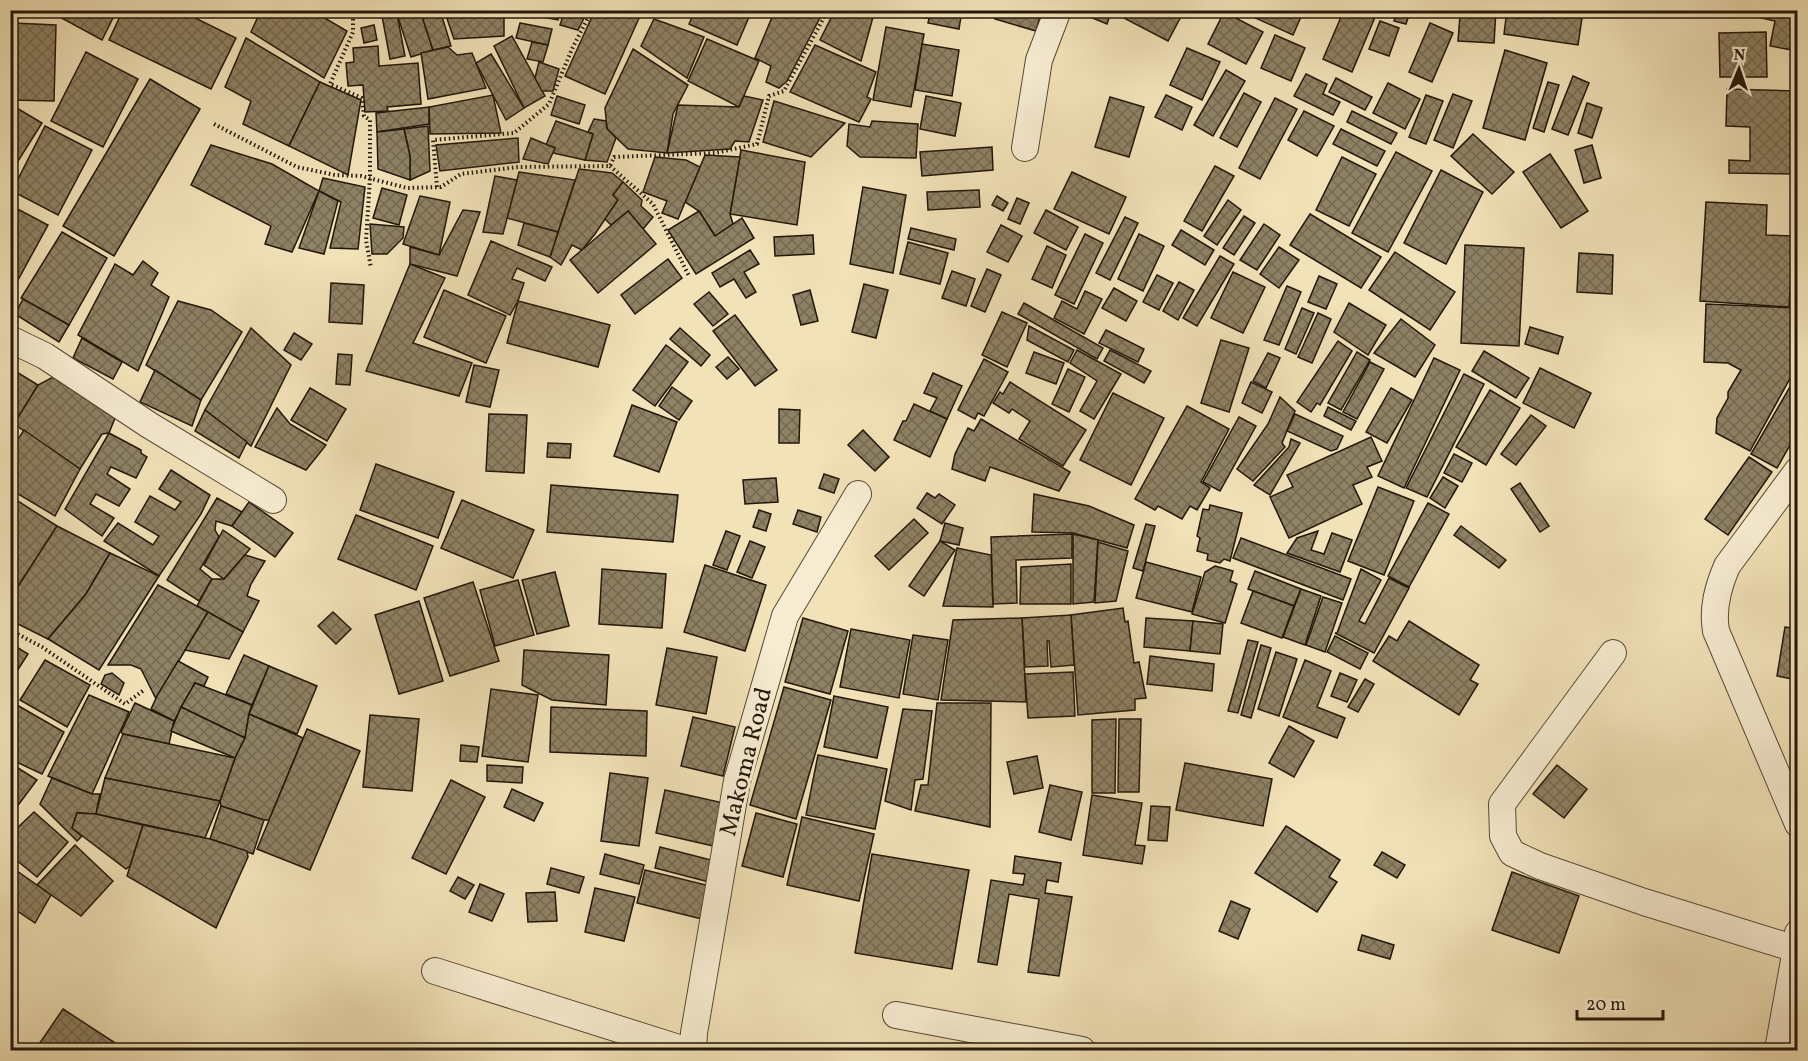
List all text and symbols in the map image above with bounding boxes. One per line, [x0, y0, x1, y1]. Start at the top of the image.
north arrow [1709, 39, 1769, 99]
text: N [1733, 45, 1746, 67]
street label: Makoma Road [712, 684, 782, 840]
scale bar [1577, 983, 1662, 1021]
text: 20 m [1586, 993, 1626, 1018]

